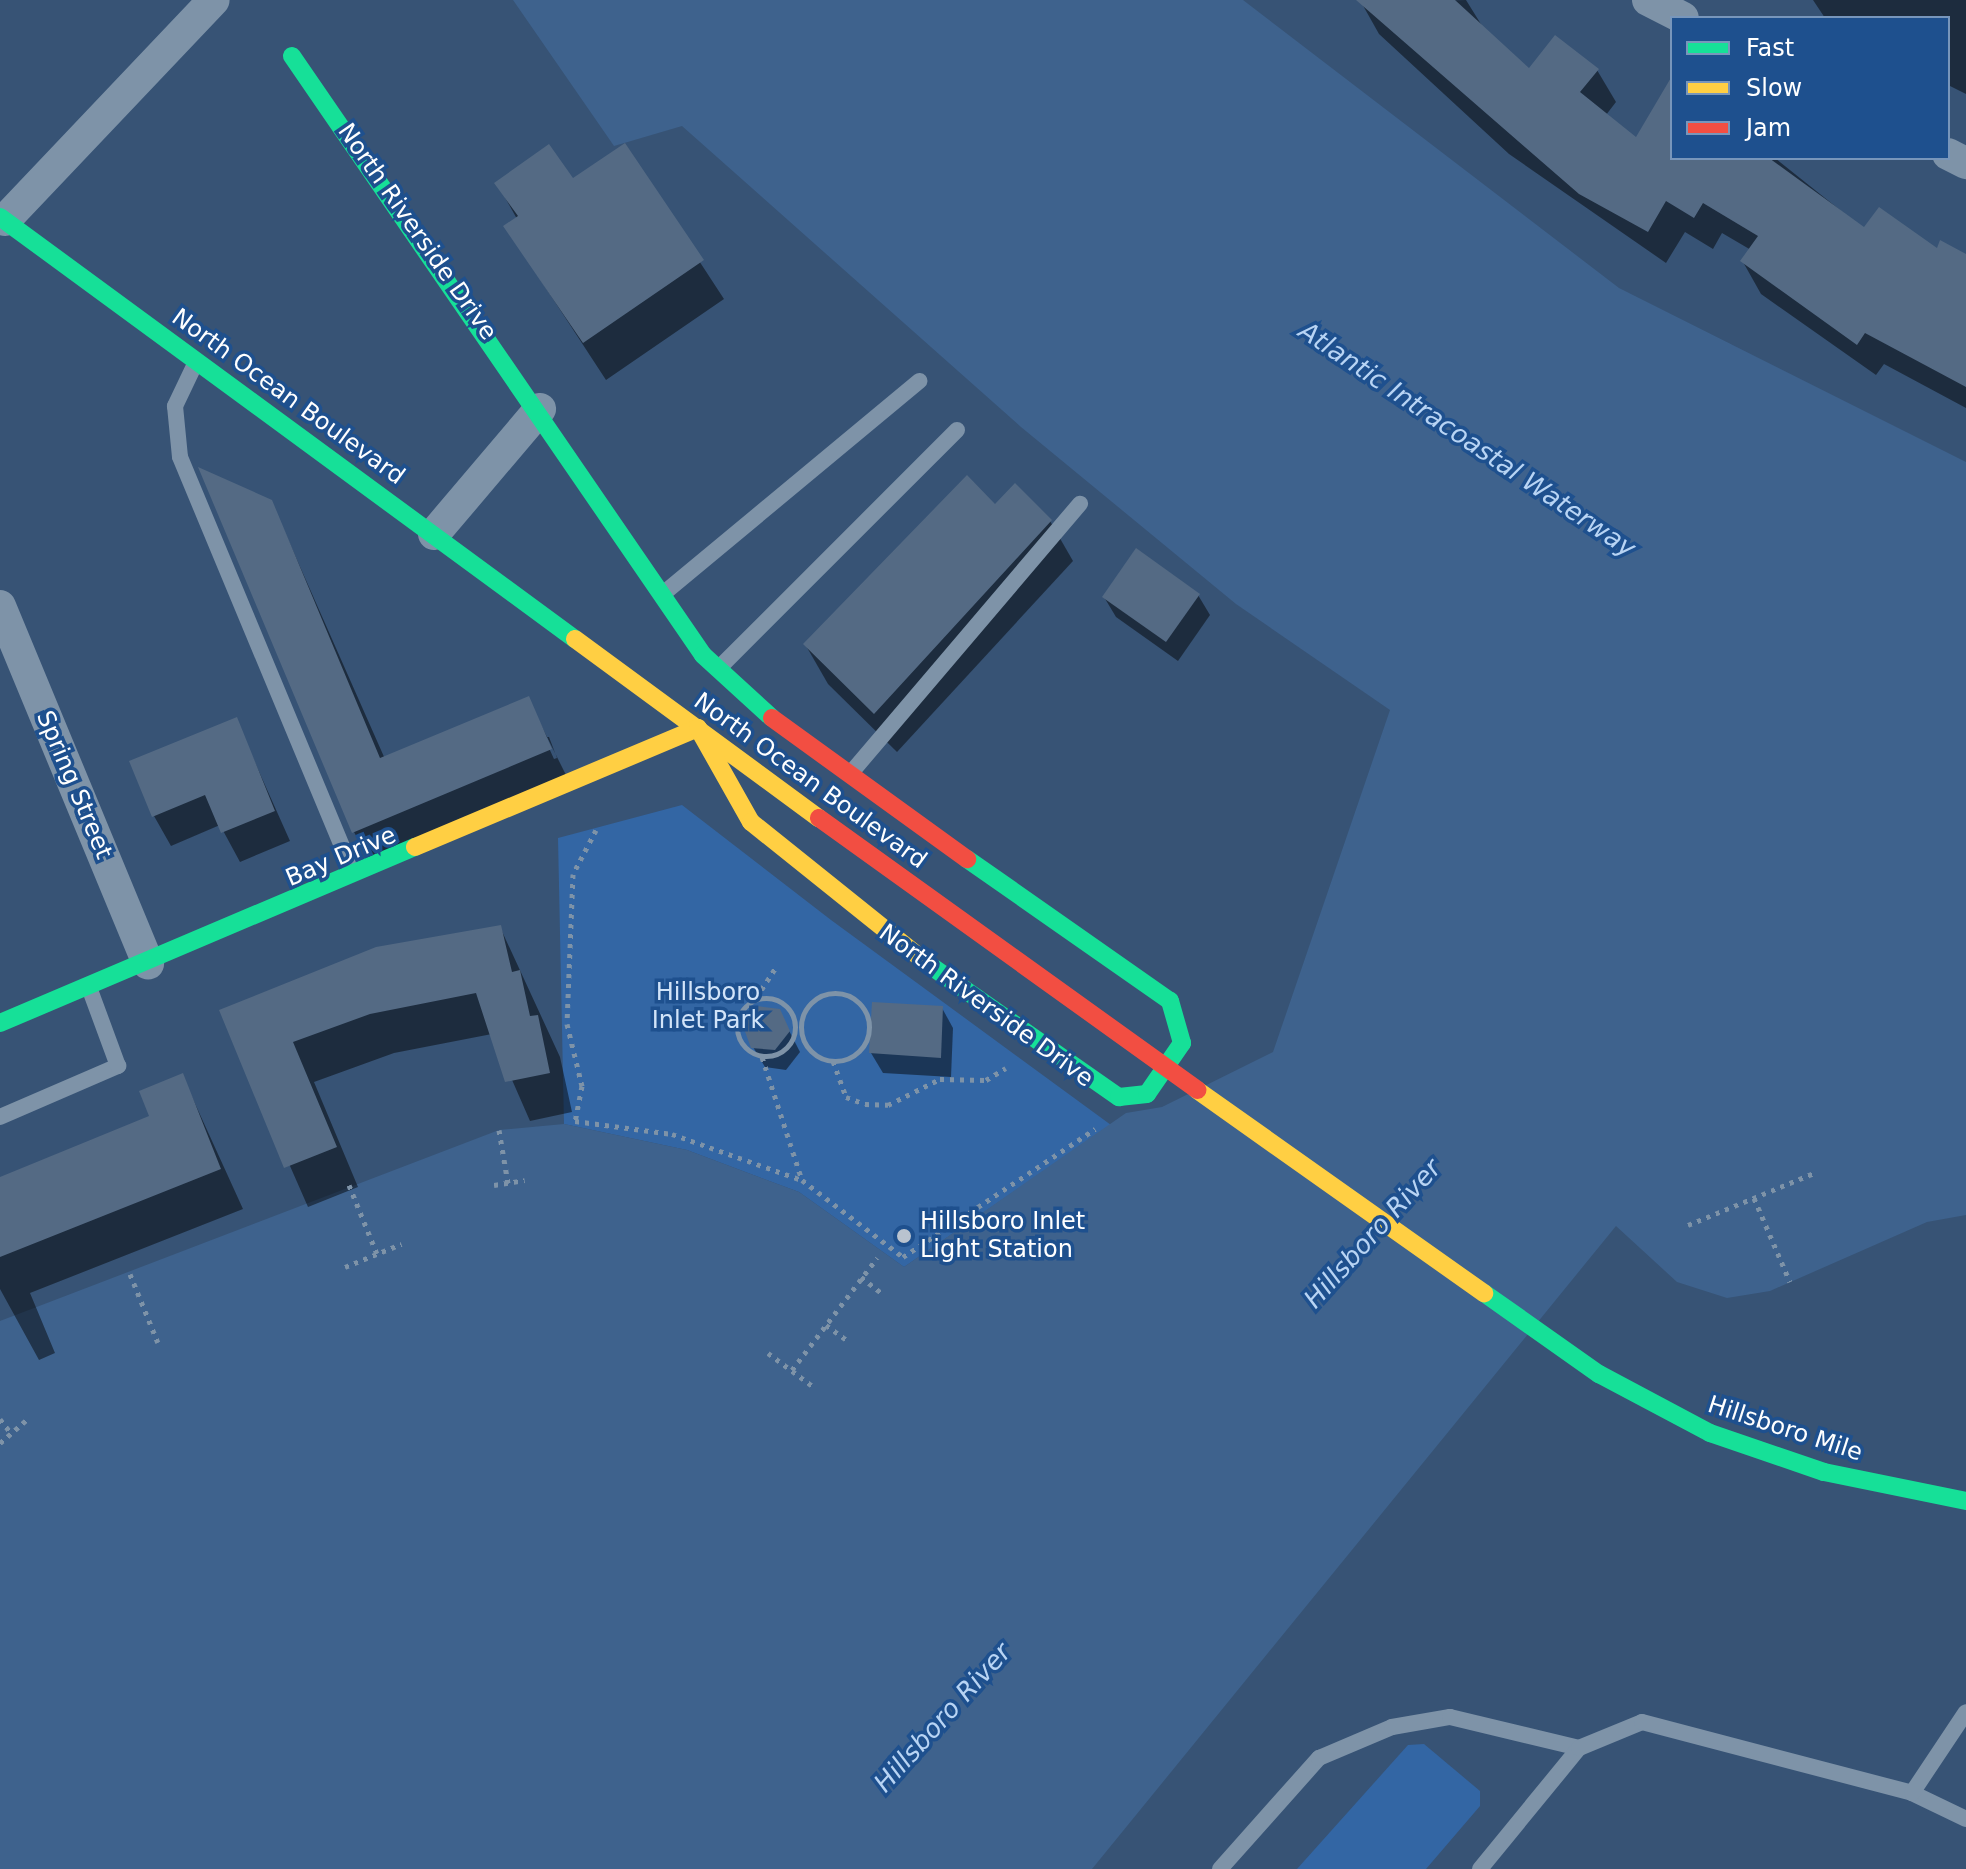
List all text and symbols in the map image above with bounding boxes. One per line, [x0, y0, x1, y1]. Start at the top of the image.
legend [1670, 16, 1950, 160]
text: Fast [1746, 34, 1794, 62]
text: Slow [1746, 74, 1802, 102]
text: Jam [1746, 114, 1791, 142]
street label: North Riverside Drive [331, 118, 503, 346]
street label: North Ocean Boulevard [166, 303, 410, 491]
water label: Atlantic Intracoastal Waterway [1293, 315, 1641, 565]
street label: North Ocean Boulevard [688, 687, 932, 875]
street label: Spring Street [30, 707, 118, 863]
street label: Bay Drive [282, 821, 400, 893]
street label: North Riverside Drive [873, 919, 1099, 1093]
park label: Hillsboro Inlet Park [652, 979, 764, 1035]
water label: Hillsboro River [1298, 1153, 1448, 1315]
place label: Hillsboro Inlet Light Station [920, 1208, 1085, 1264]
marker: Hillsboro Inlet Light Station [895, 1227, 913, 1245]
street label: Hillsboro Mile [1704, 1390, 1866, 1468]
water label: Hillsboro River [868, 1637, 1018, 1799]

